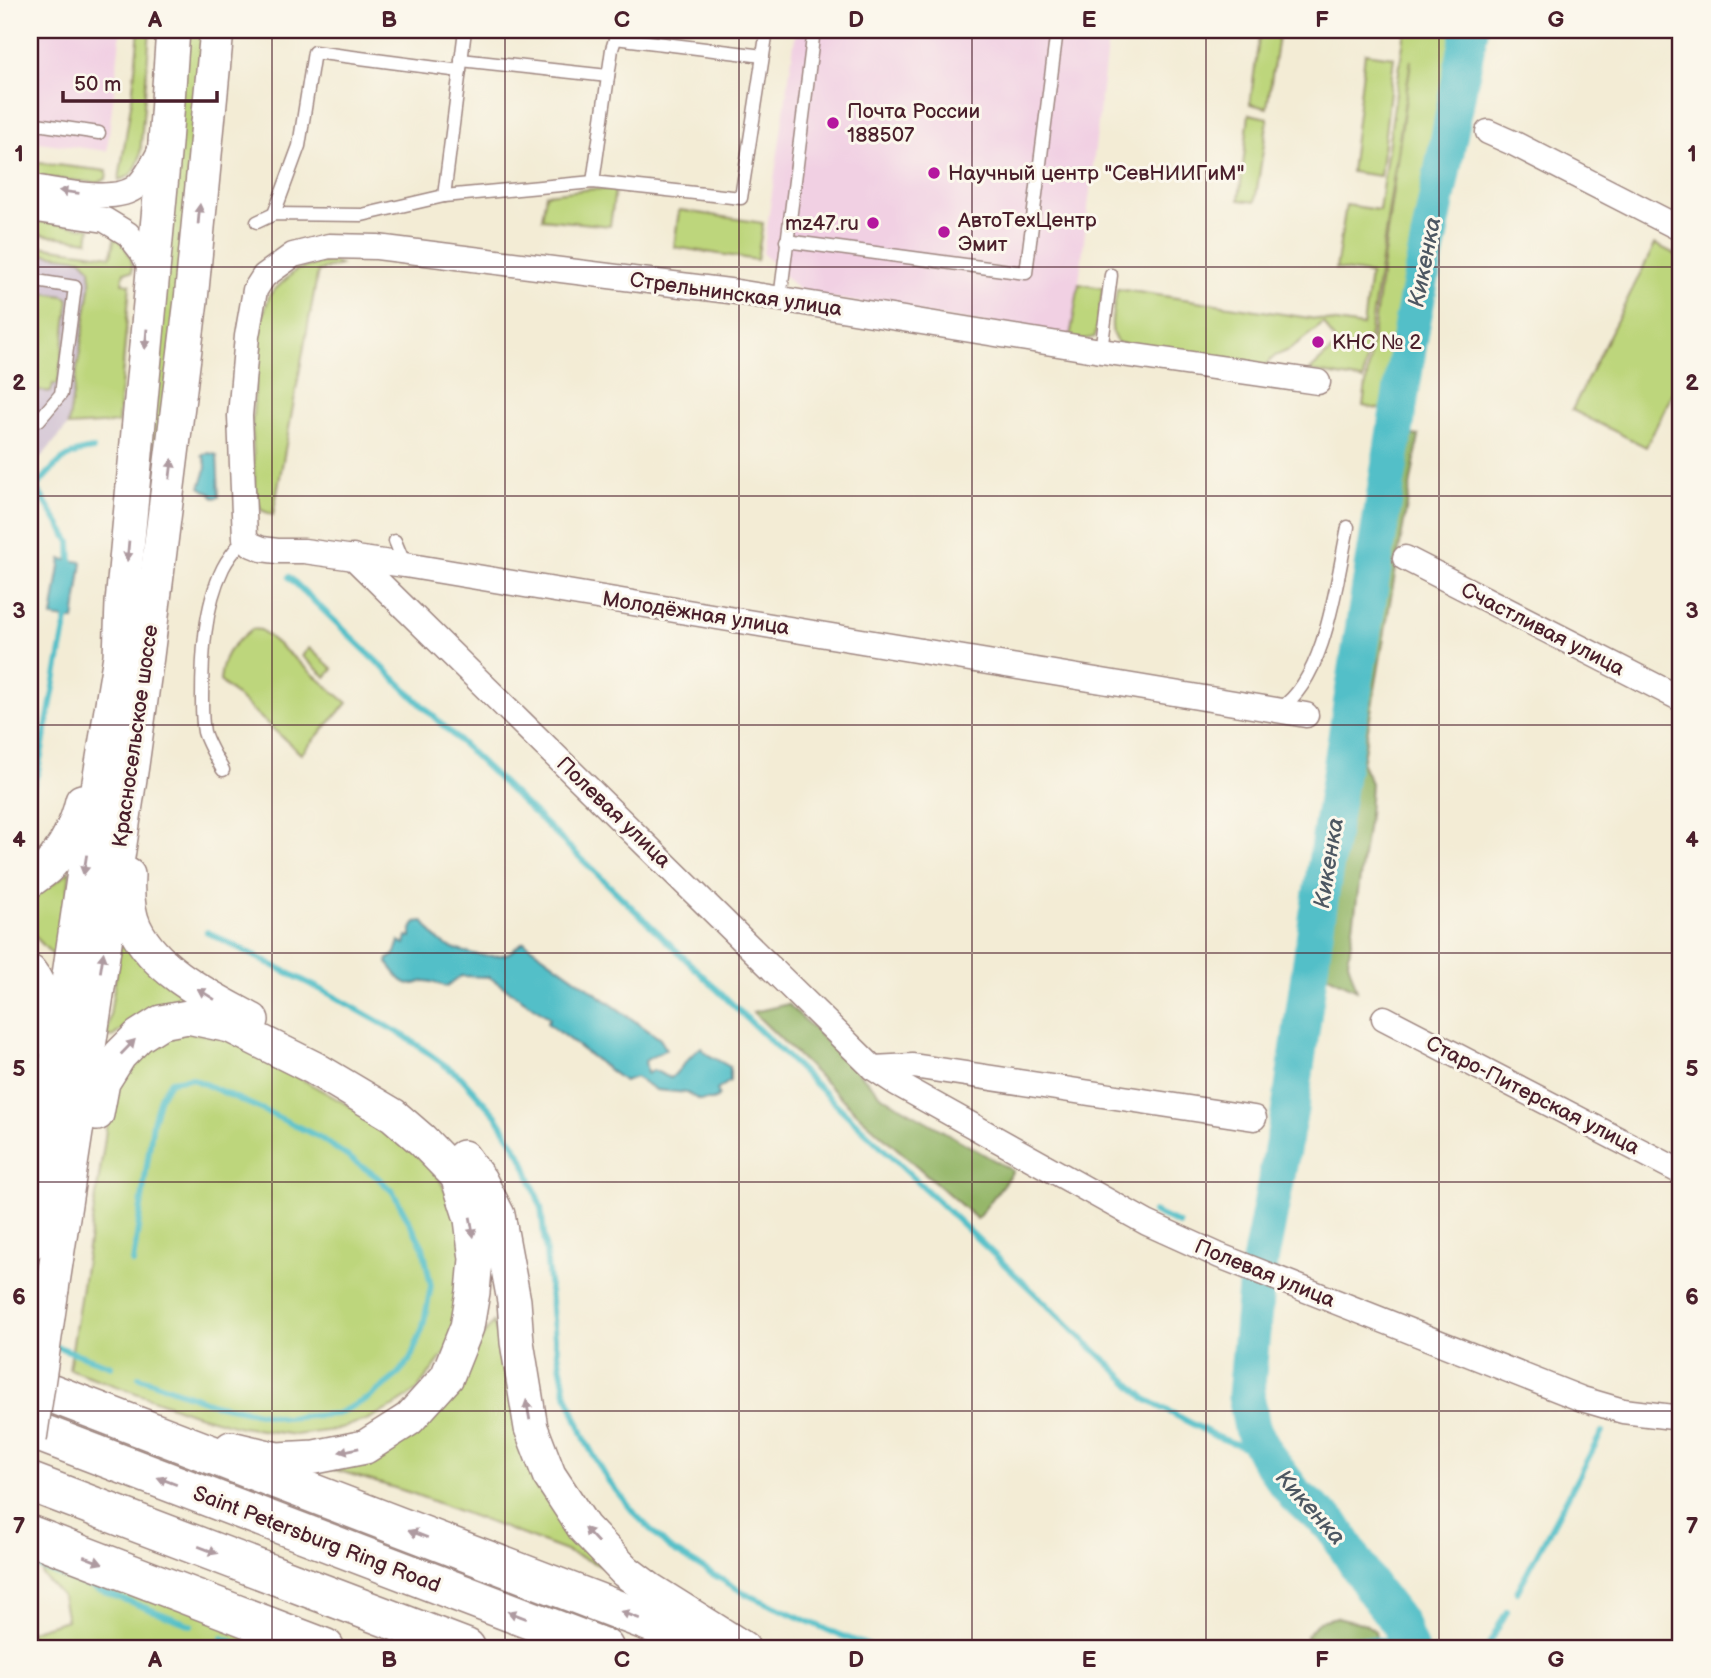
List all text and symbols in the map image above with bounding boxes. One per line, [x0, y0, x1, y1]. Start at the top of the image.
text: A [147, 6, 163, 34]
text: B [381, 6, 397, 34]
text: C [614, 6, 630, 34]
text: D [848, 6, 864, 34]
text: E [1082, 6, 1097, 34]
text: F [1315, 6, 1329, 34]
text: G [1548, 6, 1565, 34]
scale bar [63, 60, 217, 104]
text: 50 m [74, 72, 121, 97]
place label: Почта России 188507 [847, 99, 980, 148]
marker: Почта России 188507 [825, 115, 841, 131]
text: 1 [14, 140, 24, 168]
text: 1 [1687, 140, 1697, 168]
place label: Научный центр "СевНИИГиМ" [948, 161, 1245, 186]
marker: Научный центр "СевНИИГиМ" [926, 165, 942, 181]
one-way arrow [58, 186, 80, 197]
one-way arrow [194, 203, 205, 225]
place label: АвтоТехЦентр Эмит [957, 208, 1097, 257]
place label: mz47.ru [785, 211, 859, 236]
marker: mz47.ru [865, 215, 881, 231]
water label: Кикенка [1402, 215, 1447, 310]
marker: АвтоТехЦентр Эмит [936, 224, 952, 240]
street label: Стрельнинская улица [628, 267, 844, 322]
one-way arrow [140, 328, 151, 350]
place label: КНС № 2 [1332, 330, 1422, 355]
marker: КНС № 2 [1310, 334, 1326, 350]
text: 2 [12, 369, 26, 397]
text: 2 [1685, 369, 1699, 397]
one-way arrow [165, 458, 176, 480]
one-way arrow [122, 540, 133, 562]
street label: Счастливая улица [1457, 577, 1629, 682]
street label: Молодёжная улица [600, 586, 792, 641]
text: 3 [12, 597, 26, 625]
text: 3 [1685, 597, 1699, 625]
street label: Красносельское шоссе [108, 623, 164, 849]
street label: Полевая улица [551, 752, 676, 873]
water label: Кикенка [1308, 816, 1350, 911]
text: 4 [12, 826, 26, 854]
text: 4 [1685, 826, 1699, 854]
one-way arrow [79, 854, 90, 876]
one-way arrow [97, 951, 108, 973]
one-way arrow [197, 987, 216, 1000]
street label: Старо-Питерская улица [1422, 1031, 1644, 1160]
one-way arrow [120, 1039, 136, 1055]
text: 5 [12, 1055, 26, 1083]
text: 5 [1685, 1055, 1699, 1083]
one-way arrow [467, 1216, 478, 1238]
street label: Полевая улица [1191, 1234, 1339, 1313]
text: 6 [12, 1283, 26, 1311]
text: 6 [1685, 1283, 1699, 1311]
one-way arrow [522, 1399, 533, 1421]
one-way arrow [338, 1444, 360, 1455]
water label: Кикенка [1269, 1464, 1351, 1551]
one-way arrow [157, 1476, 178, 1487]
street label: Saint Petersburg Ring Road [190, 1481, 444, 1598]
text: 7 [13, 1512, 26, 1540]
text: 7 [1686, 1512, 1699, 1540]
one-way arrow [583, 1527, 599, 1544]
one-way arrow [407, 1528, 428, 1539]
one-way arrow [198, 1545, 219, 1556]
one-way arrow [83, 1554, 104, 1565]
one-way arrow [507, 1610, 528, 1621]
one-way arrow [620, 1610, 641, 1621]
text: A [147, 1646, 163, 1674]
text: B [381, 1646, 397, 1674]
text: C [614, 1646, 630, 1674]
text: D [848, 1646, 864, 1674]
text: E [1082, 1646, 1097, 1674]
text: F [1315, 1646, 1329, 1674]
text: G [1548, 1646, 1565, 1674]

